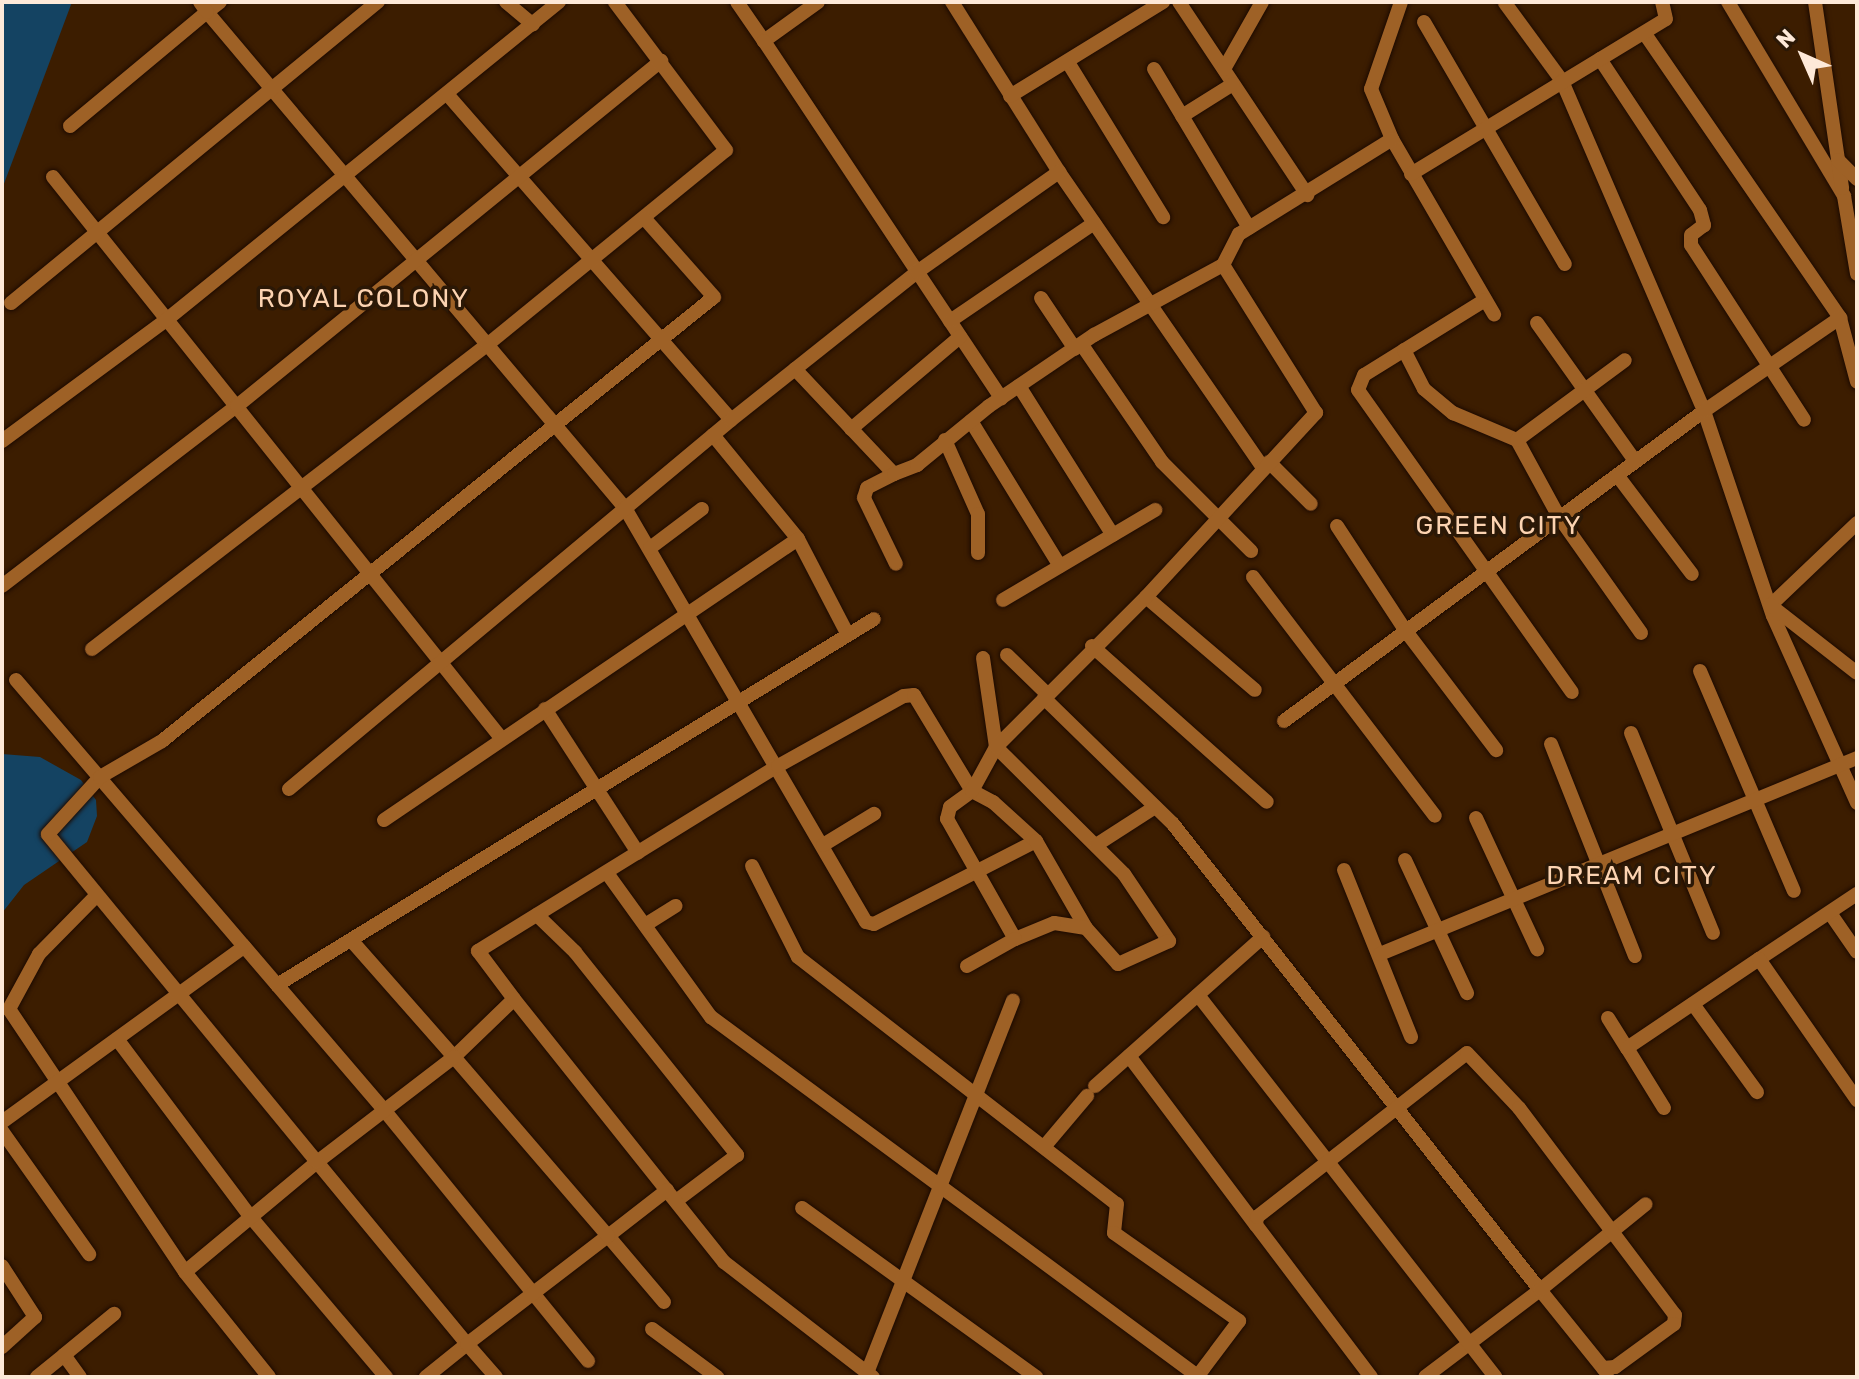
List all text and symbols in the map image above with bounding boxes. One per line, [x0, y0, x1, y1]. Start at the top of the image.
north arrow [1763, 16, 1843, 96]
text: N [1771, 24, 1801, 54]
district label: ROYAL COLONY [258, 283, 470, 315]
district label: GREEN CITY [1416, 510, 1582, 542]
district label: DREAM CITY [1546, 860, 1718, 892]

